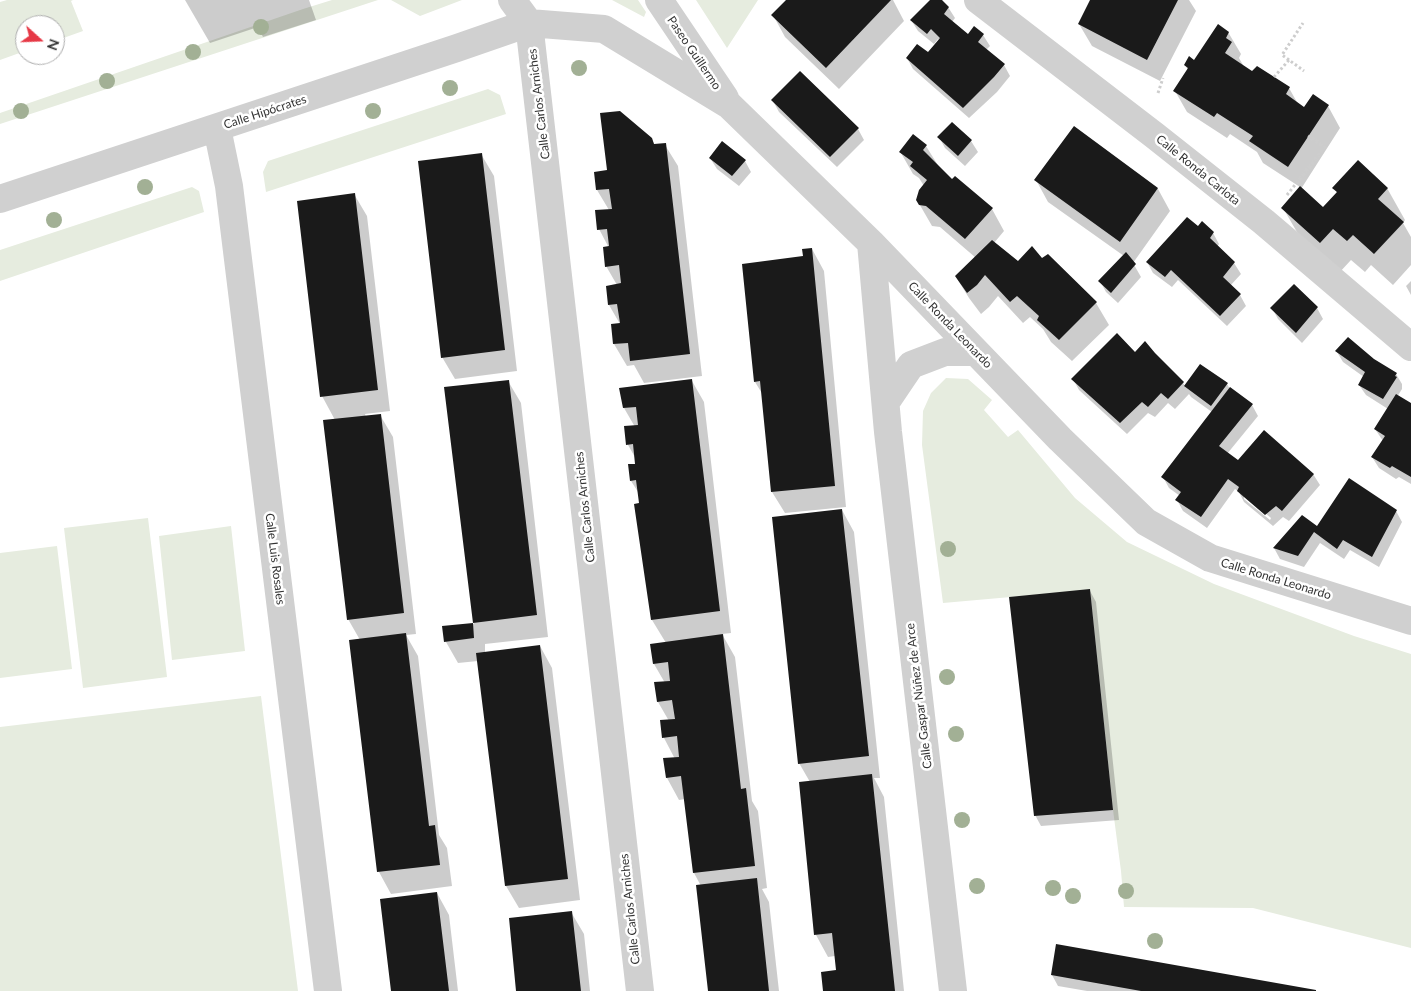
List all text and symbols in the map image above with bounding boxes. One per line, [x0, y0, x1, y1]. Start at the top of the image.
street label: Paseo Guillermo [664, 13, 724, 93]
north arrow [15, 15, 65, 65]
text: N [44, 37, 63, 53]
street label: Calle Carlos Arniches [525, 48, 553, 160]
street label: Calle Hipócrates [222, 92, 308, 132]
street label: Calle Ronda Carlota [1153, 132, 1243, 208]
street label: Calle Ronda Leonardo [905, 279, 995, 371]
street label: Calle Carlos Arniches [572, 451, 598, 563]
street label: Calle Luis Rosales [262, 512, 288, 606]
street label: Calle Ronda Leonardo [1219, 555, 1333, 603]
street label: Calle Gaspar Núñez de Arce [903, 622, 935, 770]
street label: Calle Carlos Arniches [617, 853, 643, 965]

